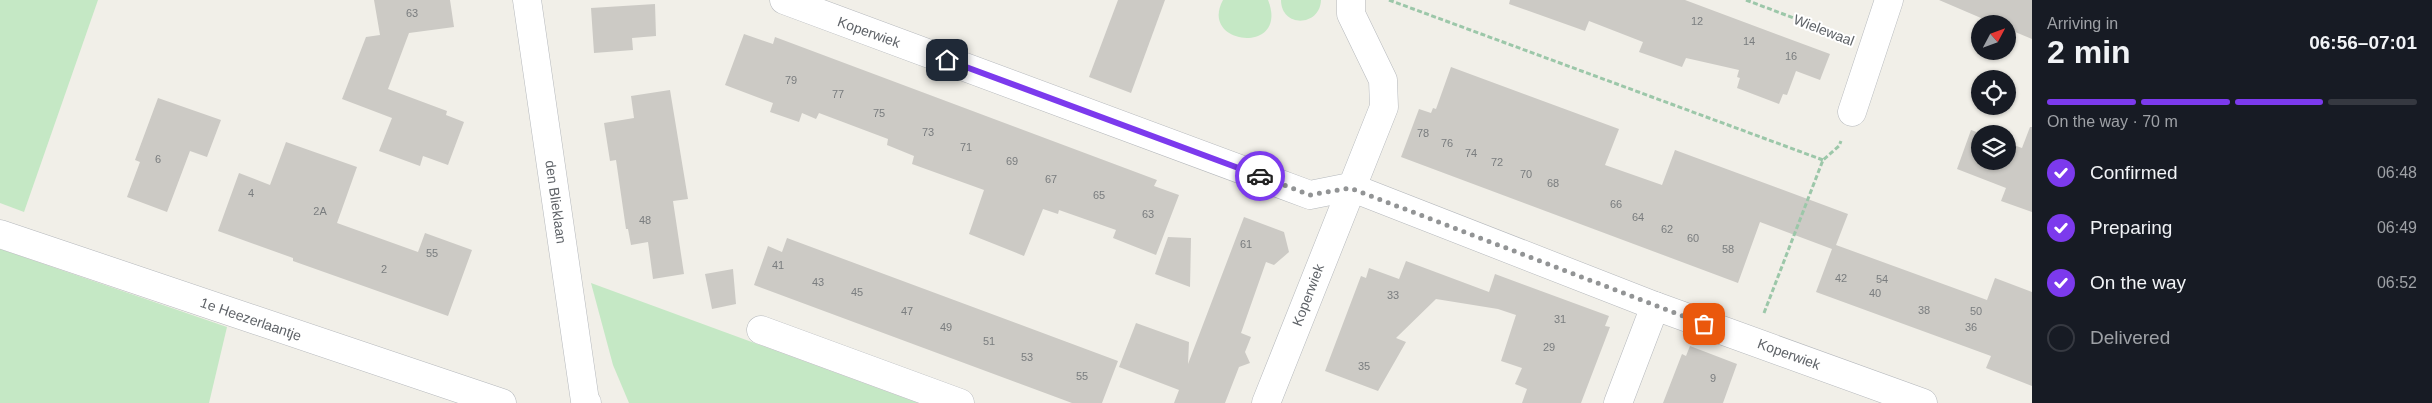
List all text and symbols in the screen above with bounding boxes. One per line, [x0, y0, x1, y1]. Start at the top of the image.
house number: 63 [406, 7, 418, 19]
street label: Wielewaal [1791, 11, 1857, 49]
street label: Koperwiek [836, 13, 903, 51]
house number: 12 [1691, 15, 1703, 27]
north arrow [1971, 15, 2016, 60]
map controls [1971, 15, 2016, 170]
text: Arriving in [2047, 15, 2118, 32]
text: 06:56–07:01 [2309, 32, 2417, 53]
text: 2 min [2047, 34, 2131, 70]
house number: 14 [1743, 35, 1755, 47]
pin [926, 39, 968, 81]
icon: home [933, 46, 961, 74]
house number: 16 [1785, 50, 1797, 62]
button: locate [1971, 70, 2016, 115]
house number: 79 [785, 74, 797, 86]
house number: 77 [832, 88, 844, 100]
house number: 75 [873, 107, 885, 119]
text: On the way · 70 m [2047, 113, 2178, 130]
button: layers [1971, 125, 2016, 170]
house number: 73 [922, 126, 934, 138]
house number: 78 [1417, 127, 1429, 139]
house number: 76 [1441, 137, 1453, 149]
house number: 71 [960, 141, 972, 153]
house number: 74 [1465, 147, 1477, 159]
courier [1235, 151, 1285, 201]
house number: 6 [155, 153, 161, 165]
house number: 69 [1006, 155, 1018, 167]
house number: 72 [1491, 156, 1503, 168]
street label: den Blieklaan [542, 159, 570, 245]
icon: check [2047, 159, 2075, 187]
icon: car [1246, 162, 1274, 190]
text: Confirmed [2090, 162, 2178, 183]
text: 06:48 [2377, 164, 2417, 181]
house number: 70 [1520, 168, 1532, 180]
house number: 67 [1045, 173, 1057, 185]
house number: 68 [1547, 177, 1559, 189]
house number: 4 [248, 187, 254, 199]
house number: 65 [1093, 189, 1105, 201]
house number: 66 [1610, 198, 1622, 210]
house number: 2A [313, 205, 327, 217]
house number: 63 [1142, 208, 1154, 220]
house number: 64 [1632, 211, 1644, 223]
house number: 48 [639, 214, 651, 226]
icon: check [2047, 214, 2075, 242]
text: Preparing [2090, 217, 2172, 238]
text: 06:49 [2377, 219, 2417, 236]
house number: 62 [1661, 223, 1673, 235]
house number: 60 [1687, 232, 1699, 244]
house number: 61 [1240, 238, 1252, 250]
house number: 58 [1722, 243, 1734, 255]
house number: 55 [426, 247, 438, 259]
house number: 41 [772, 259, 784, 271]
street label: Koperwiek [1289, 261, 1328, 328]
house number: 2 [381, 263, 387, 275]
icon: check [2047, 269, 2075, 297]
house number: 42 [1835, 272, 1847, 284]
text: On the way [2090, 272, 2186, 293]
house number: 54 [1876, 273, 1888, 285]
text: 06:52 [2377, 274, 2417, 291]
house number: 43 [812, 276, 824, 288]
house number: 45 [851, 286, 863, 298]
house number: 40 [1869, 287, 1881, 299]
house number: 33 [1387, 289, 1399, 301]
street label: 1e Heezerlaantje [198, 294, 304, 344]
pin [1683, 303, 1725, 345]
house number: 38 [1918, 304, 1930, 316]
house number: 47 [901, 305, 913, 317]
house number: 50 [1970, 305, 1982, 317]
icon: bag [1690, 310, 1718, 338]
house number: 31 [1554, 313, 1566, 325]
house number: 49 [940, 321, 952, 333]
house number: 36 [1965, 321, 1977, 333]
text: Delivered [2090, 327, 2170, 348]
house number: 51 [983, 335, 995, 347]
street label: Koperwiek [1756, 335, 1823, 373]
house number: 29 [1543, 341, 1555, 353]
house number: 53 [1021, 351, 1033, 363]
house number: 35 [1358, 360, 1370, 372]
house number: 55 [1076, 370, 1088, 382]
house number: 9 [1710, 372, 1716, 384]

